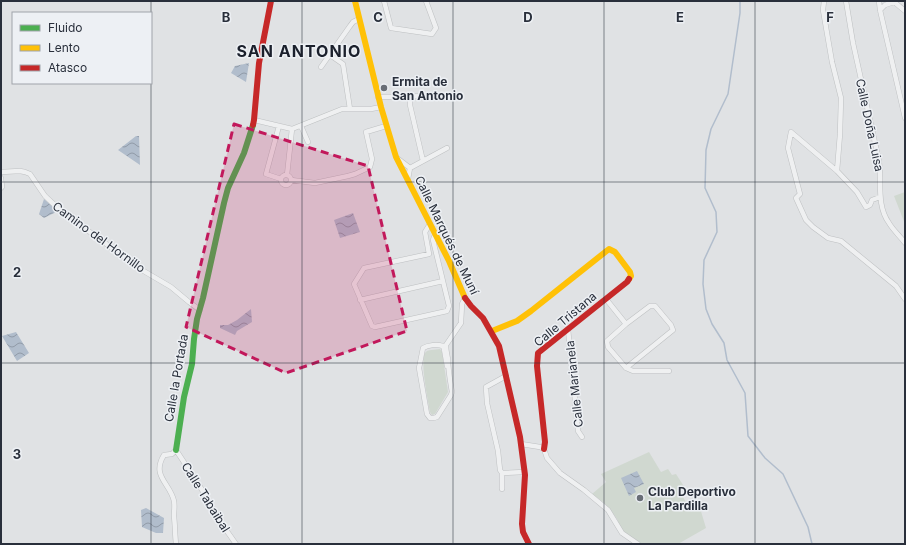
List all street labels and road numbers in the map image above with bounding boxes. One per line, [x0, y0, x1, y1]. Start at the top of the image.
street label: Calle Doña Luisa [853, 77, 887, 173]
street label: Calle Marqués de Muní [412, 173, 482, 297]
street label: Camino del Hornillo [50, 198, 148, 276]
street label: Calle Tristana [531, 288, 599, 350]
street label: Calle la Portada [161, 333, 191, 423]
street label: Calle Marianela [562, 340, 586, 428]
street label: Calle Tabaibal [179, 459, 233, 535]

